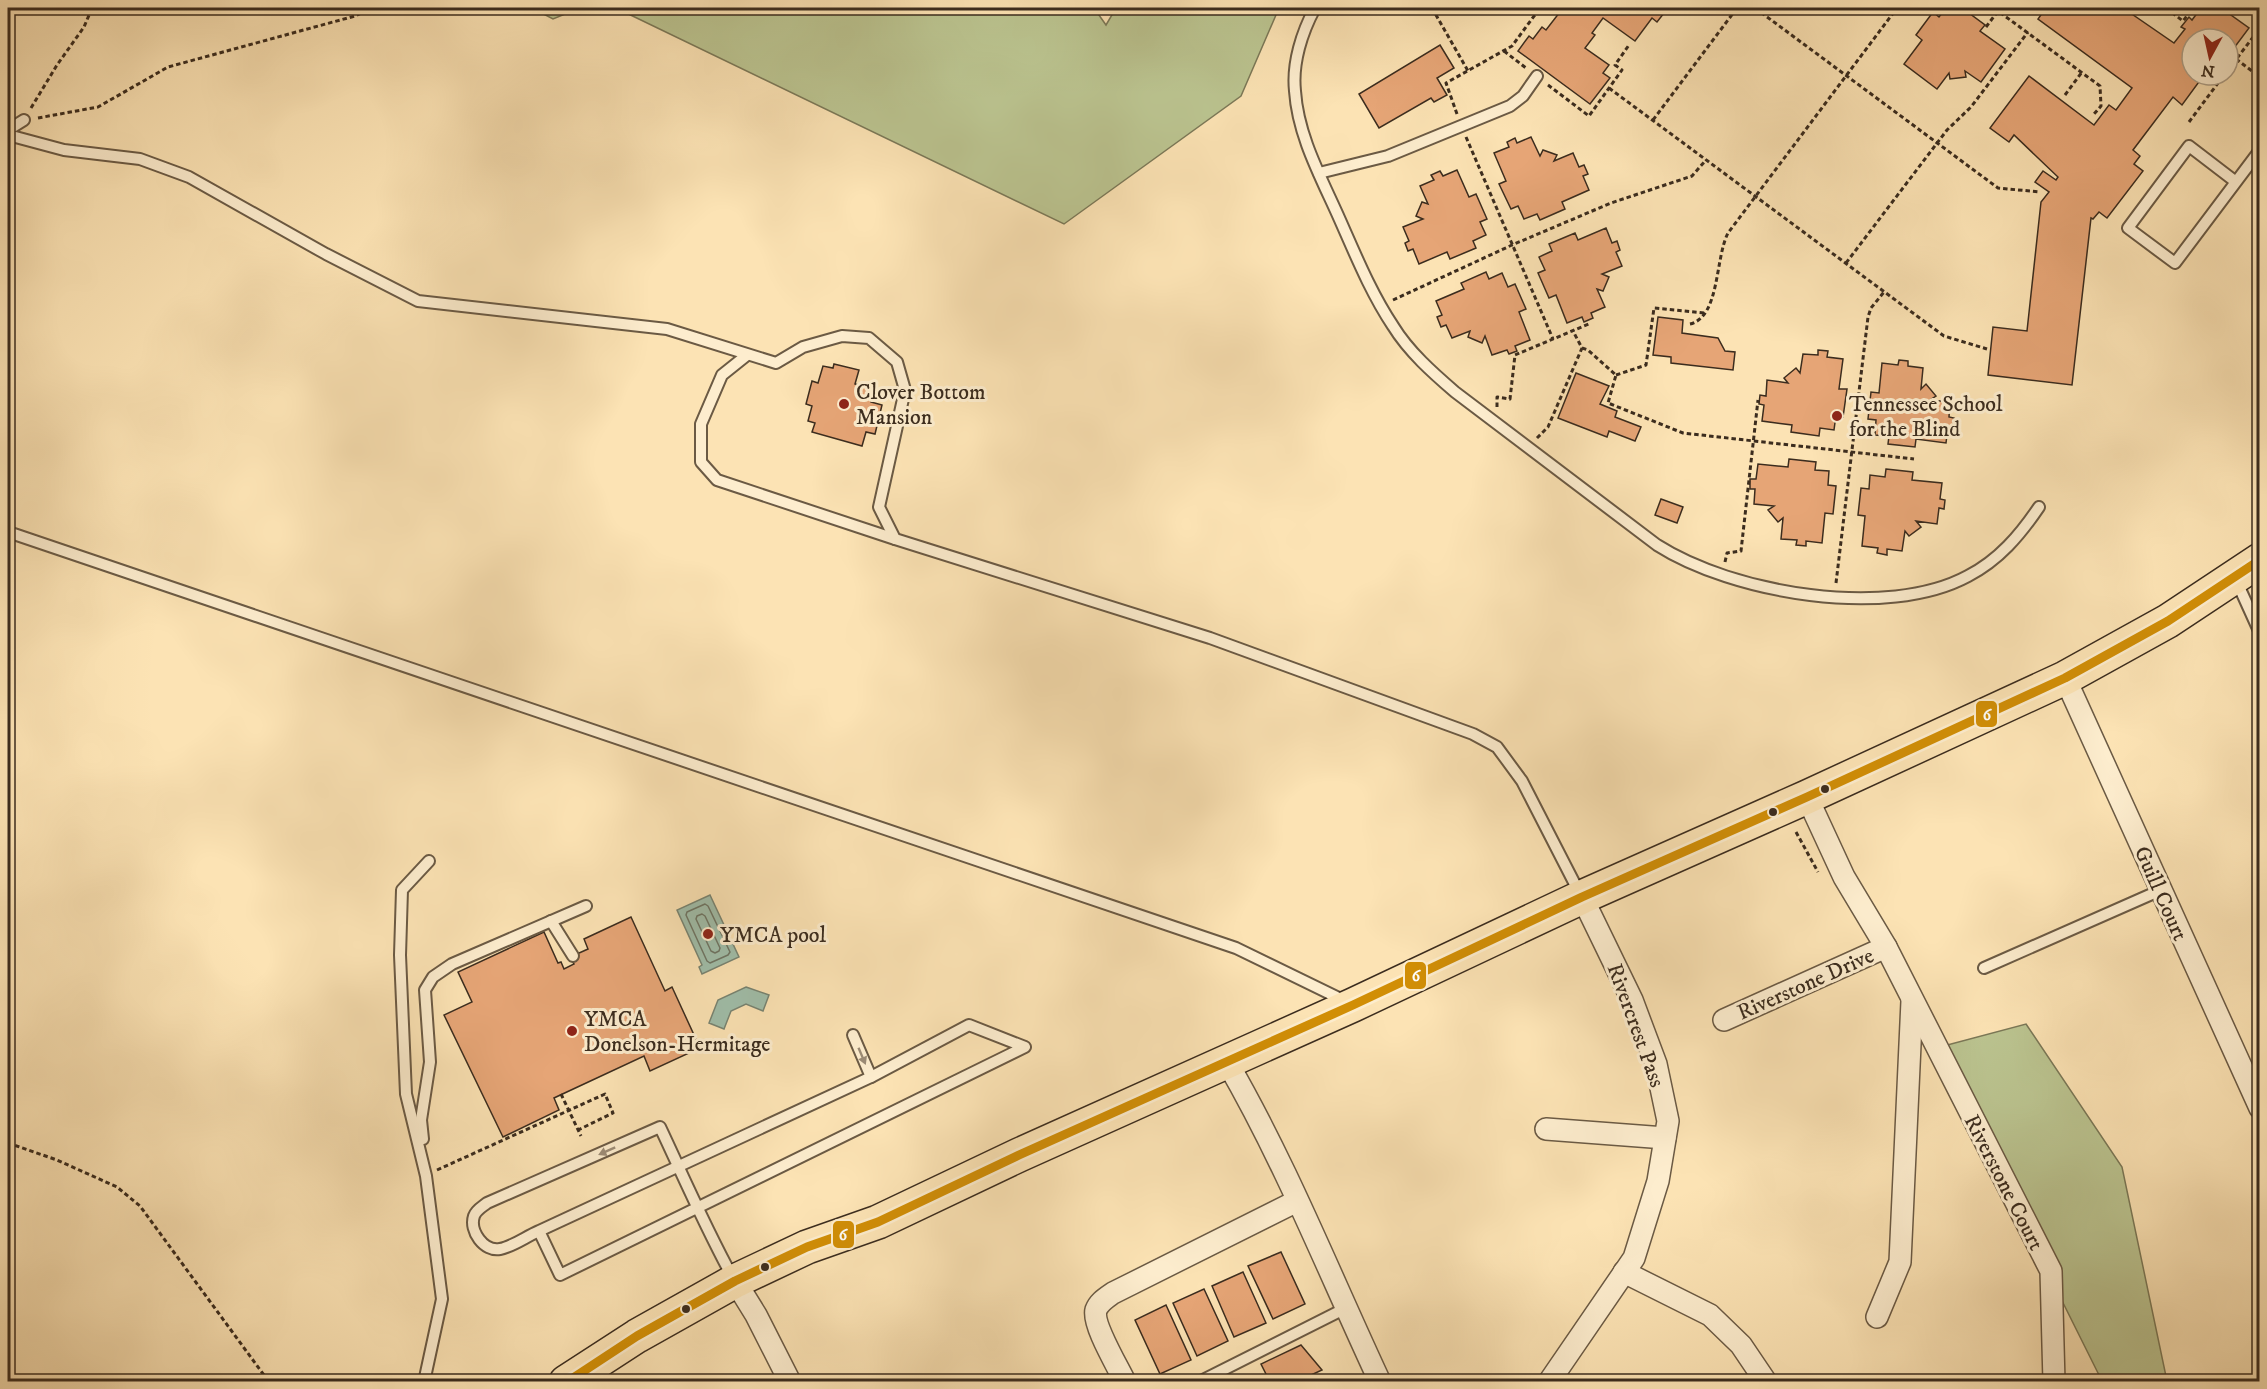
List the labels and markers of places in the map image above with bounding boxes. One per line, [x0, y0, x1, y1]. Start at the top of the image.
place label: Clover Bottom Mansion [856, 379, 985, 431]
place label: Tennessee School for the Blind [1849, 391, 2003, 443]
marker: Clover Bottom Mansion [837, 397, 851, 411]
marker: Tennessee School for the Blind [1830, 409, 1844, 423]
unlabelled marker [1819, 783, 1831, 795]
unlabelled marker [1767, 806, 1779, 818]
place label: YMCA pool [720, 922, 826, 949]
marker: YMCA pool [701, 927, 715, 941]
place label: YMCA Donelson-Hermitage [584, 1006, 770, 1058]
marker: YMCA Donelson-Hermitage [565, 1024, 579, 1038]
unlabelled marker [759, 1261, 771, 1273]
unlabelled marker [680, 1303, 692, 1315]

